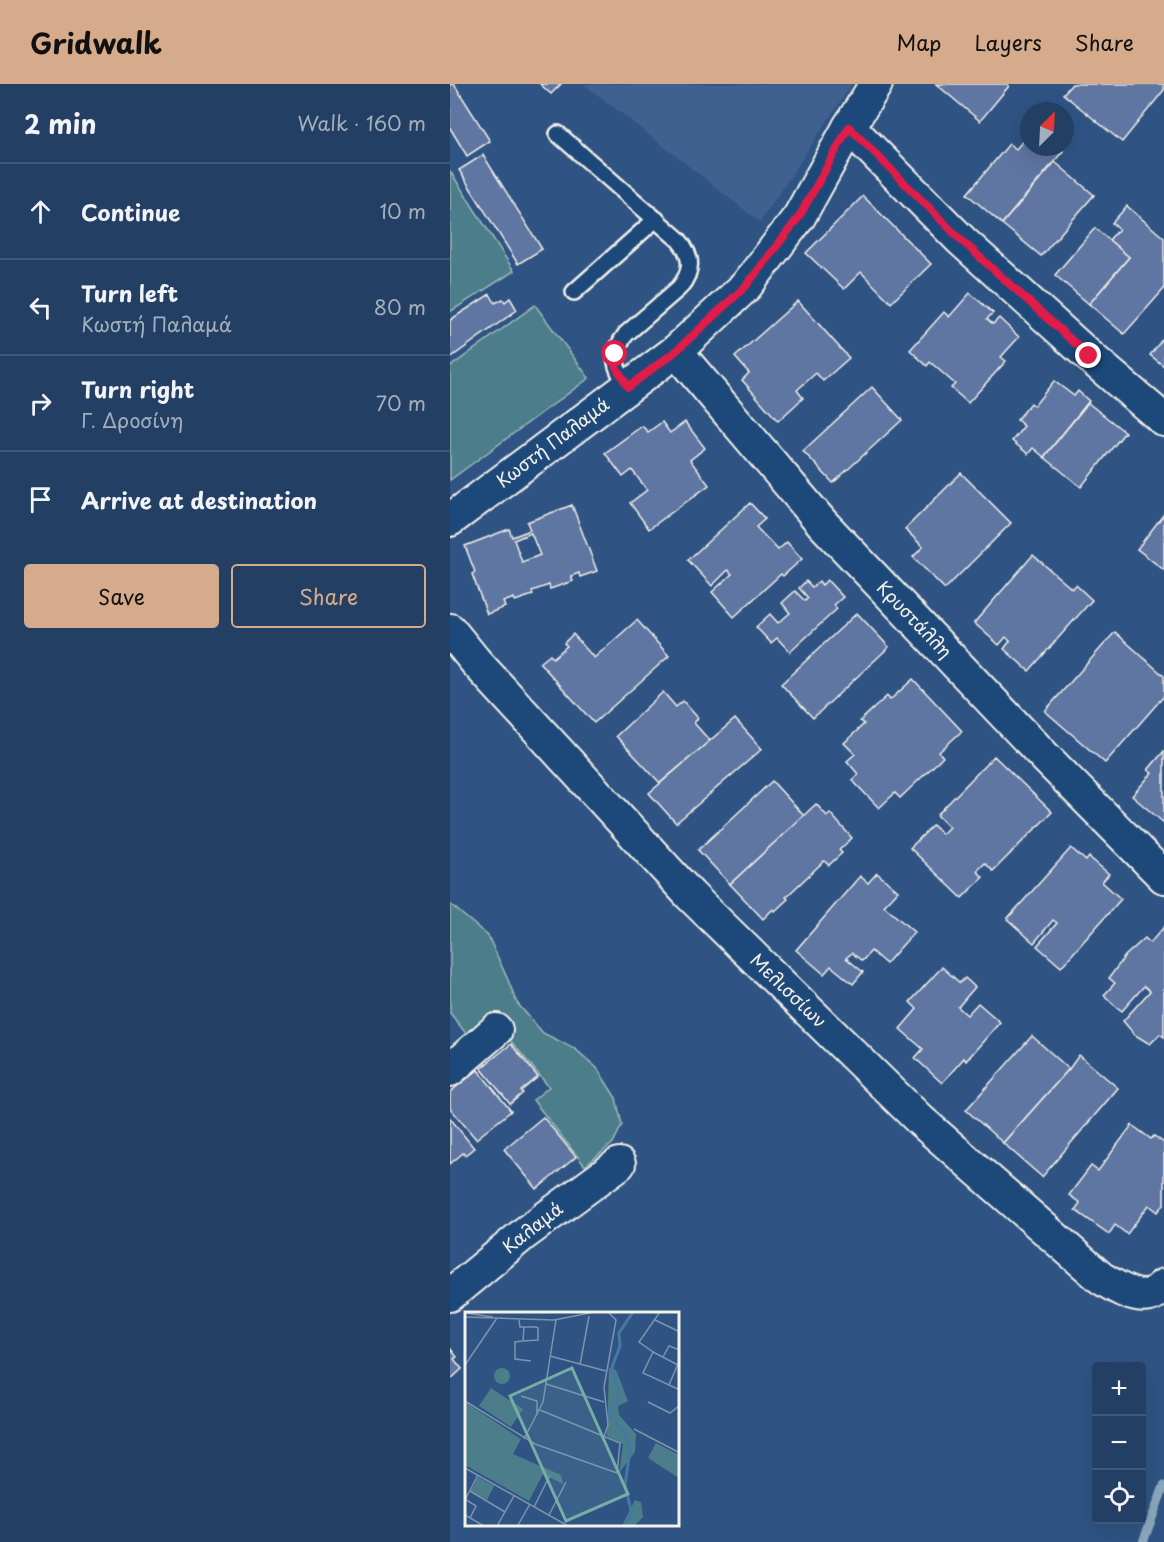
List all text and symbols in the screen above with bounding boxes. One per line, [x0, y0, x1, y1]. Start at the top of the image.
text: Gridwalk [30, 21, 162, 64]
text: Map [897, 26, 941, 58]
text: Layers [974, 26, 1042, 58]
text: Share [1075, 26, 1134, 58]
north arrow [1020, 102, 1074, 156]
text: 2 min [24, 104, 97, 143]
text: Walk · 160 m [298, 108, 426, 138]
icon: ahead [24, 195, 57, 228]
text: Continue [81, 195, 180, 228]
text: 10 m [379, 196, 426, 226]
text: Turn left [81, 276, 178, 309]
icon: left [24, 291, 57, 324]
text: 80 m [374, 292, 426, 322]
text: Κωστή Παλαμά [81, 309, 232, 339]
route start [601, 340, 627, 366]
route end [1075, 342, 1101, 368]
text: Turn right [81, 372, 194, 405]
icon: right [24, 387, 57, 420]
text: 70 m [376, 388, 426, 418]
street label: Κωστή Παλαμά [490, 390, 615, 493]
text: Γ. Δροσίνη [81, 405, 183, 435]
icon: arrive [24, 483, 57, 516]
text: Arrive at destination [81, 483, 317, 516]
button: Save [24, 564, 219, 628]
button: Share [231, 564, 426, 628]
street label: Κρυστάλλη [871, 574, 959, 664]
street label: Μελισσίων [745, 946, 833, 1033]
street label: Καλαμά [496, 1194, 568, 1259]
inset map [465, 1312, 680, 1527]
map controls [1092, 1362, 1146, 1524]
button: + [1092, 1362, 1146, 1416]
button: − [1092, 1416, 1146, 1470]
button: locate [1092, 1470, 1146, 1524]

